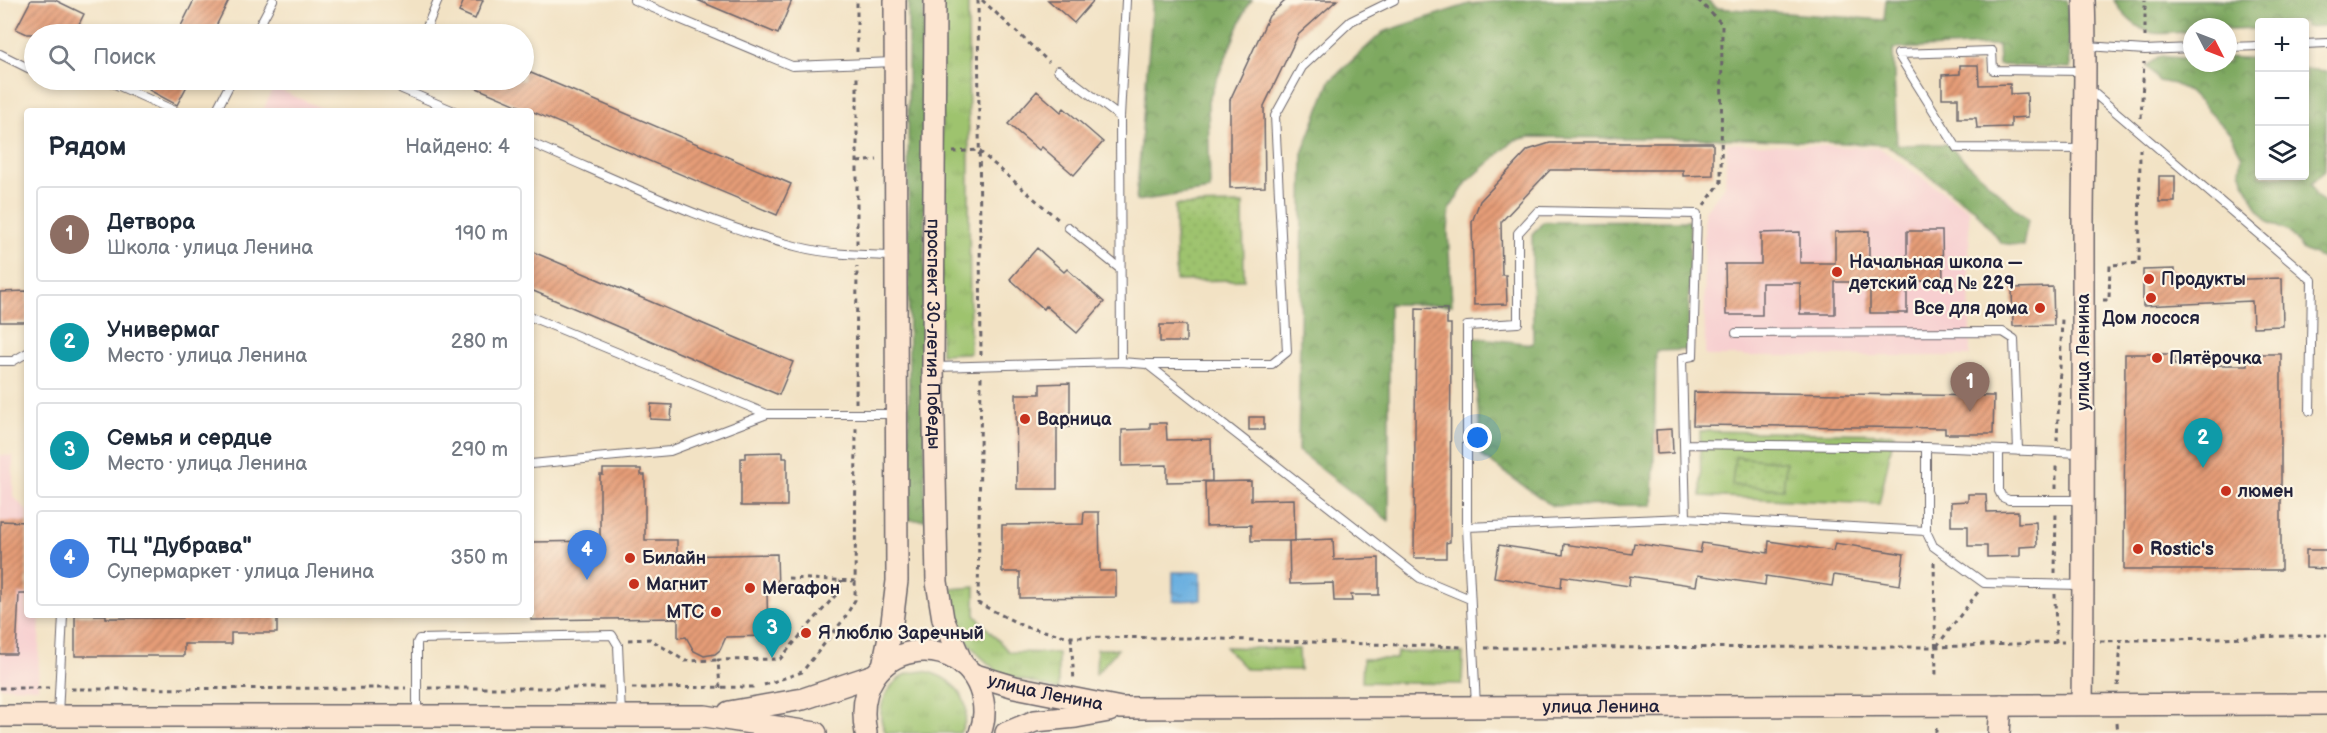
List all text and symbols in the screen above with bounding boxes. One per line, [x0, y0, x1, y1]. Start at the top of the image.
north arrow [2183, 18, 2237, 72]
map controls [2255, 18, 2309, 180]
button: + [2255, 18, 2309, 72]
search box [24, 24, 534, 90]
icon: search [45, 41, 78, 74]
text: Поиск [93, 44, 156, 71]
button: − [2255, 72, 2309, 126]
button: layers [2255, 126, 2309, 180]
text: Рядом [48, 132, 126, 163]
text: Найдено: 4 [405, 135, 510, 159]
text: Детвора [107, 209, 195, 236]
street label: проспект 30-летия Победы [922, 219, 945, 450]
text: 1 [65, 222, 74, 246]
text: 190 m [455, 222, 508, 246]
text: Школа · улица Ленина [107, 236, 313, 260]
place label: Начальная школа — детский сад № 229 [1848, 252, 2023, 294]
marker: Начальная школа — детский сад № 229 [1830, 265, 1844, 279]
place label: Продукты [2161, 269, 2246, 290]
marker: Продукты [2142, 272, 2156, 286]
marker: Дом лосося [2144, 291, 2158, 305]
street label: улица Ленина [2073, 293, 2094, 411]
place label: Все для дома [1914, 298, 2029, 319]
marker: Все для дома [2033, 301, 2047, 315]
place label: Дом лосося [2102, 308, 2200, 329]
text: Универмаг [107, 317, 219, 344]
text: 2 [64, 330, 75, 354]
text: 280 m [451, 330, 508, 354]
text: Место · улица Ленина [107, 344, 307, 368]
place label: Пятёрочка [2169, 348, 2262, 369]
marker: Пятёрочка [2150, 351, 2164, 365]
pin: 1 [1950, 362, 1990, 412]
place label: Варница [1037, 409, 1112, 430]
marker: Варница [1018, 412, 1032, 426]
pin: 2 [2184, 418, 2222, 468]
your location [1463, 423, 1492, 452]
text: Семья и сердце [107, 425, 272, 452]
text: 3 [64, 438, 75, 462]
text: 290 m [451, 438, 508, 462]
text: Место · улица Ленина [107, 452, 307, 476]
place label: люмен [2237, 481, 2294, 502]
marker: люмен [2219, 484, 2233, 498]
pin: 4 [568, 530, 606, 580]
text: ТЦ "Дубрава" [107, 533, 252, 560]
place label: Rostiс's [2150, 539, 2214, 560]
marker: Rostiс's [2131, 542, 2145, 556]
text: 4 [64, 546, 75, 570]
text: 350 m [451, 546, 508, 570]
place label: Билайн [642, 548, 706, 569]
marker: Билайн [623, 551, 637, 565]
text: Супермаркет · улица Ленина [107, 560, 374, 584]
place label: Магнит [646, 574, 708, 595]
marker: Магнит [627, 577, 641, 591]
place label: Мегафон [762, 578, 840, 599]
marker: Мегафон [743, 581, 757, 595]
place label: МТС [666, 602, 704, 623]
marker: МТС [709, 605, 723, 619]
pin: 3 [752, 608, 792, 658]
place label: Я люблю Заречный [818, 623, 984, 644]
marker: Я люблю Заречный [799, 626, 813, 640]
street label: улица Ленина [986, 669, 1105, 715]
street label: улица Ленина [1542, 696, 1660, 717]

